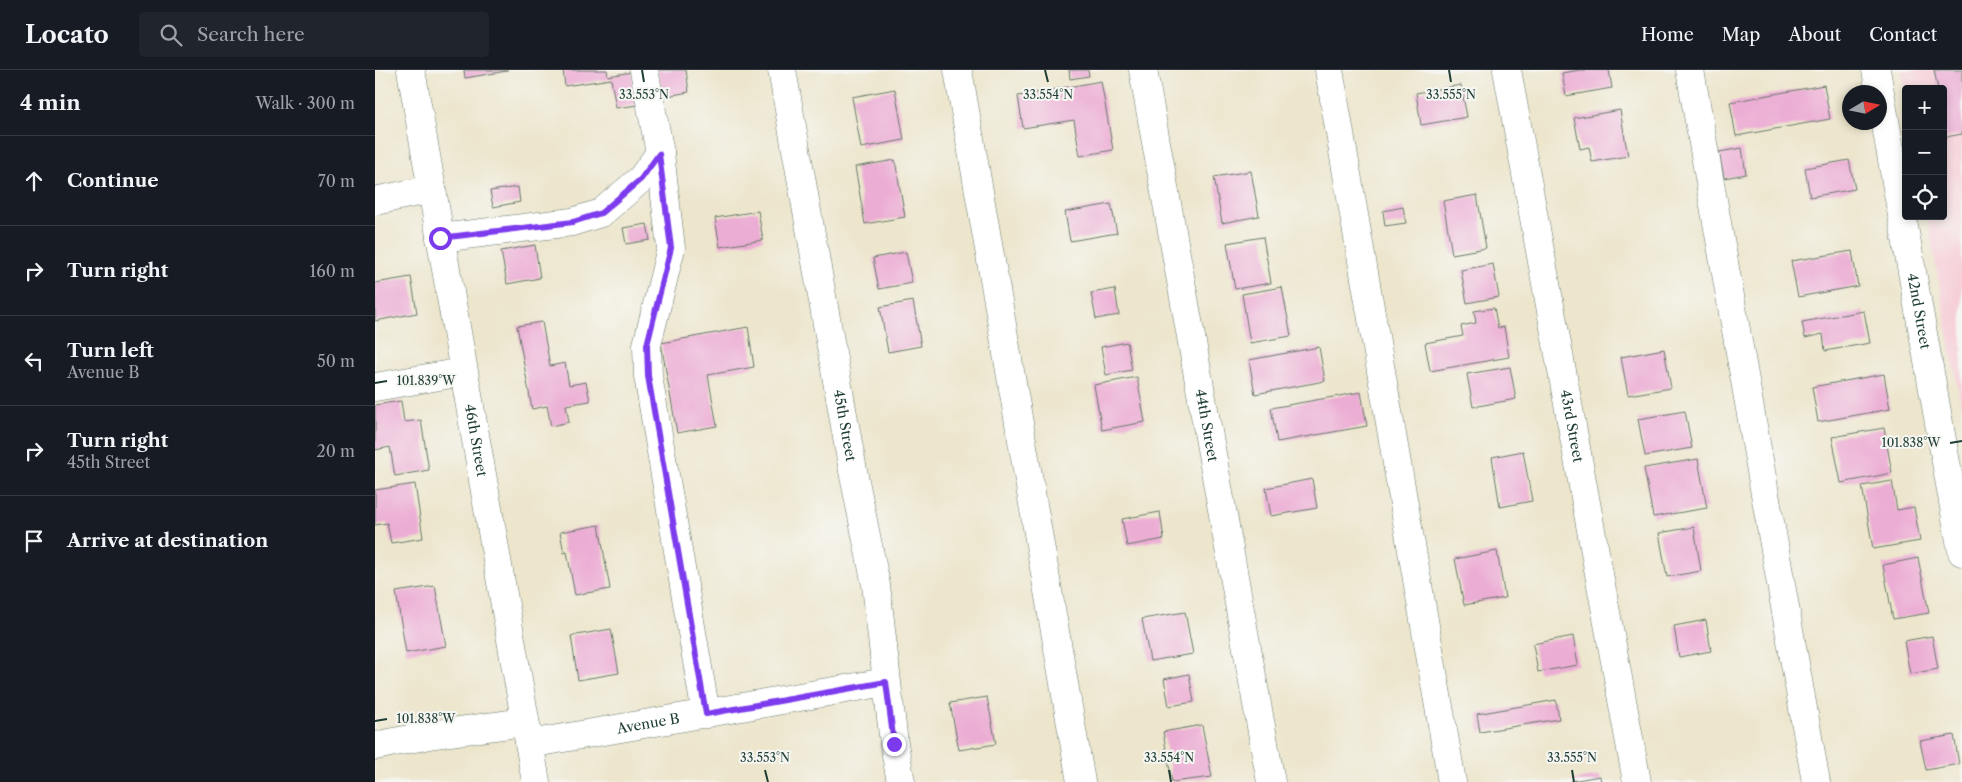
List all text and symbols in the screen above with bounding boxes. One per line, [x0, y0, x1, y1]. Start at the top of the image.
search box [139, 12, 489, 57]
text: Locato [25, 20, 109, 49]
icon: search [157, 21, 185, 49]
text: Search here [197, 23, 305, 46]
text: Home [1641, 24, 1694, 46]
text: Map [1722, 24, 1760, 46]
text: About [1788, 24, 1841, 46]
text: Contact [1869, 24, 1937, 46]
north arrow [1842, 85, 1887, 130]
map controls [1902, 85, 1947, 220]
button: + [1902, 85, 1947, 130]
text: 33.553°N [619, 87, 669, 102]
text: 33.554°N [1023, 87, 1073, 102]
text: 33.555°N [1426, 87, 1476, 102]
text: 4 min [20, 90, 81, 115]
text: Walk · 300 m [256, 93, 355, 113]
button: − [1902, 130, 1947, 175]
icon: ahead [20, 167, 48, 195]
text: Continue [67, 169, 159, 192]
text: 70 m [318, 171, 355, 191]
button: locate [1902, 175, 1947, 220]
route start [429, 227, 452, 250]
icon: right [20, 257, 48, 285]
text: Turn right [67, 259, 168, 282]
text: 160 m [310, 261, 355, 281]
street label: 42nd Street [1903, 272, 1935, 351]
text: Turn left [67, 339, 154, 362]
icon: left [20, 347, 48, 375]
text: 50 m [317, 351, 355, 371]
text: Avenue B [67, 362, 139, 382]
text: 101.839°W [397, 373, 456, 388]
street label: 45th Street [830, 388, 860, 463]
street label: 44th Street [1192, 388, 1222, 463]
street label: 43rd Street [1557, 388, 1587, 464]
street label: 46th Street [461, 403, 491, 478]
text: Turn right [67, 429, 168, 452]
text: 101.838°W [1882, 435, 1941, 450]
icon: right [20, 437, 48, 465]
text: 20 m [316, 441, 355, 461]
text: 45th Street [67, 452, 150, 472]
icon: arrive [20, 527, 48, 555]
text: Arrive at destination [67, 529, 268, 552]
street label: Avenue B [615, 709, 681, 738]
text: 101.838°W [397, 711, 456, 726]
route end [883, 733, 906, 756]
text: 33.553°N [740, 750, 790, 765]
text: 33.554°N [1144, 750, 1194, 765]
text: 33.555°N [1547, 750, 1597, 765]

